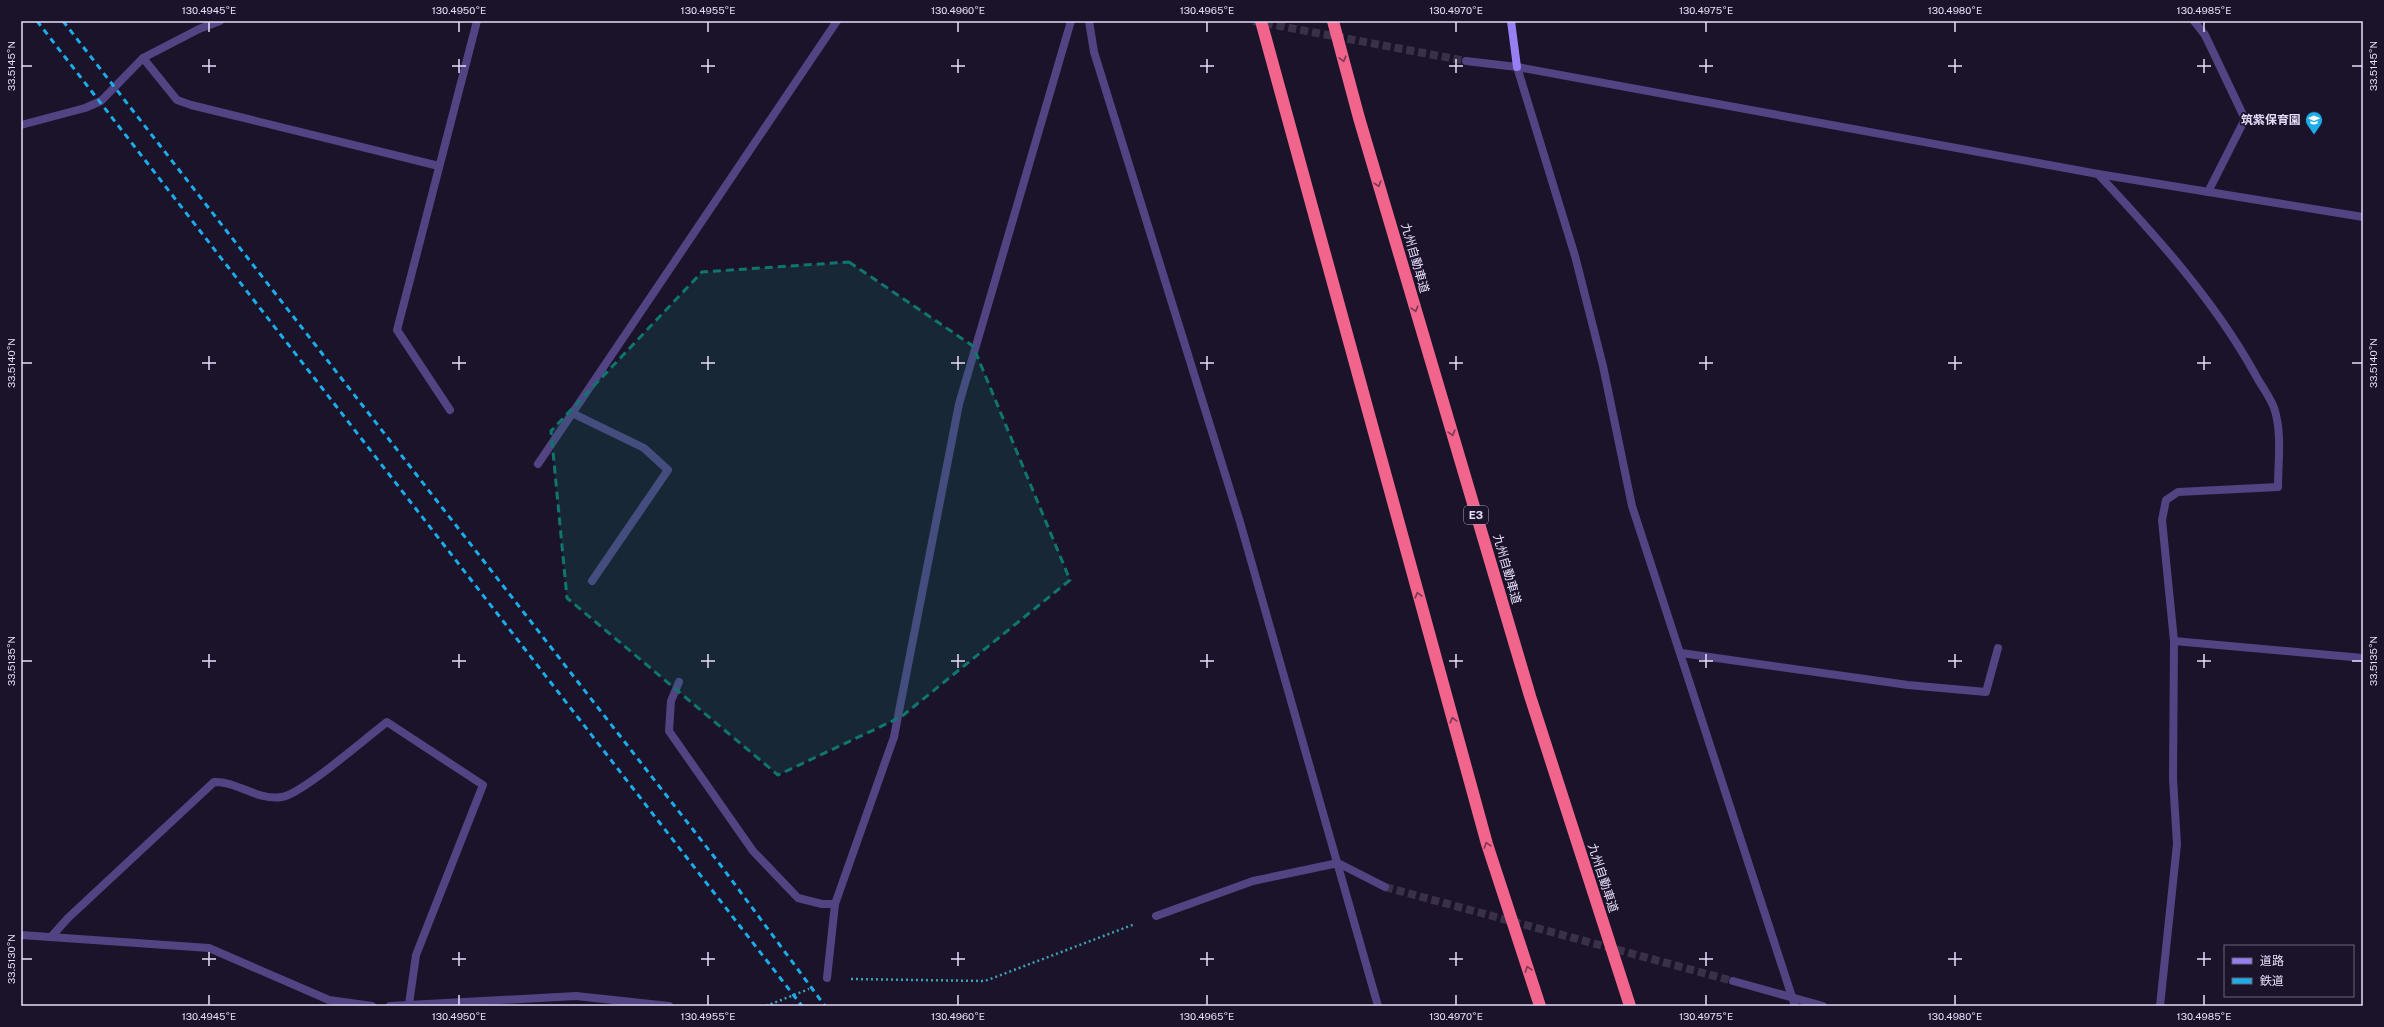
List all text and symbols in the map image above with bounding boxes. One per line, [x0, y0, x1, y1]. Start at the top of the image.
text: 130.4945°E [182, 4, 236, 16]
text: 130.4950°E [432, 4, 486, 16]
text: 130.4955°E [681, 4, 735, 16]
text: 130.4960°E [931, 4, 985, 16]
text: 130.4965°E [1180, 4, 1234, 16]
text: 130.4970°E [1429, 4, 1483, 16]
text: 130.4975°E [1679, 4, 1733, 16]
text: 130.4980°E [1928, 4, 1982, 16]
text: 130.4985°E [2177, 4, 2231, 16]
text: 33.5145°N [5, 41, 17, 91]
text: 33.5145°N [2367, 41, 2379, 91]
one-way arrow [1339, 55, 1347, 62]
school or university icon: 筑紫保育園 [2304, 110, 2324, 135]
place label: 筑紫保育園 [2241, 113, 2301, 127]
one-way arrow [1374, 181, 1382, 187]
street label: 九州自動車道 [1398, 221, 1432, 295]
one-way arrow [1410, 305, 1419, 312]
text: 33.5140°N [5, 338, 17, 388]
text: 33.5140°N [2367, 338, 2379, 388]
one-way arrow [1447, 429, 1456, 436]
road number: E3 [1464, 506, 1488, 524]
street label: 九州自動車道 [1490, 532, 1524, 606]
one-way arrow [1414, 592, 1423, 599]
text: 33.5135°N [5, 636, 17, 686]
text: 33.5135°N [2367, 636, 2379, 686]
one-way arrow [1449, 717, 1457, 723]
one-way arrow [1483, 842, 1492, 849]
street label: 九州自動車道 [1585, 842, 1621, 914]
text: 33.5130°N [5, 934, 17, 984]
legend [2224, 945, 2354, 997]
text: 道路 [2260, 954, 2284, 968]
one-way arrow [1524, 966, 1533, 973]
text: 鉄道 [2260, 974, 2284, 988]
text: 130.4945°E [182, 1010, 236, 1022]
text: 130.4950°E [432, 1010, 486, 1022]
text: 130.4955°E [681, 1010, 735, 1022]
text: 130.4960°E [931, 1010, 985, 1022]
text: 130.4965°E [1180, 1010, 1234, 1022]
text: 130.4970°E [1429, 1010, 1483, 1022]
text: 130.4975°E [1679, 1010, 1733, 1022]
text: 130.4980°E [1928, 1010, 1982, 1022]
text: 130.4985°E [2177, 1010, 2231, 1022]

